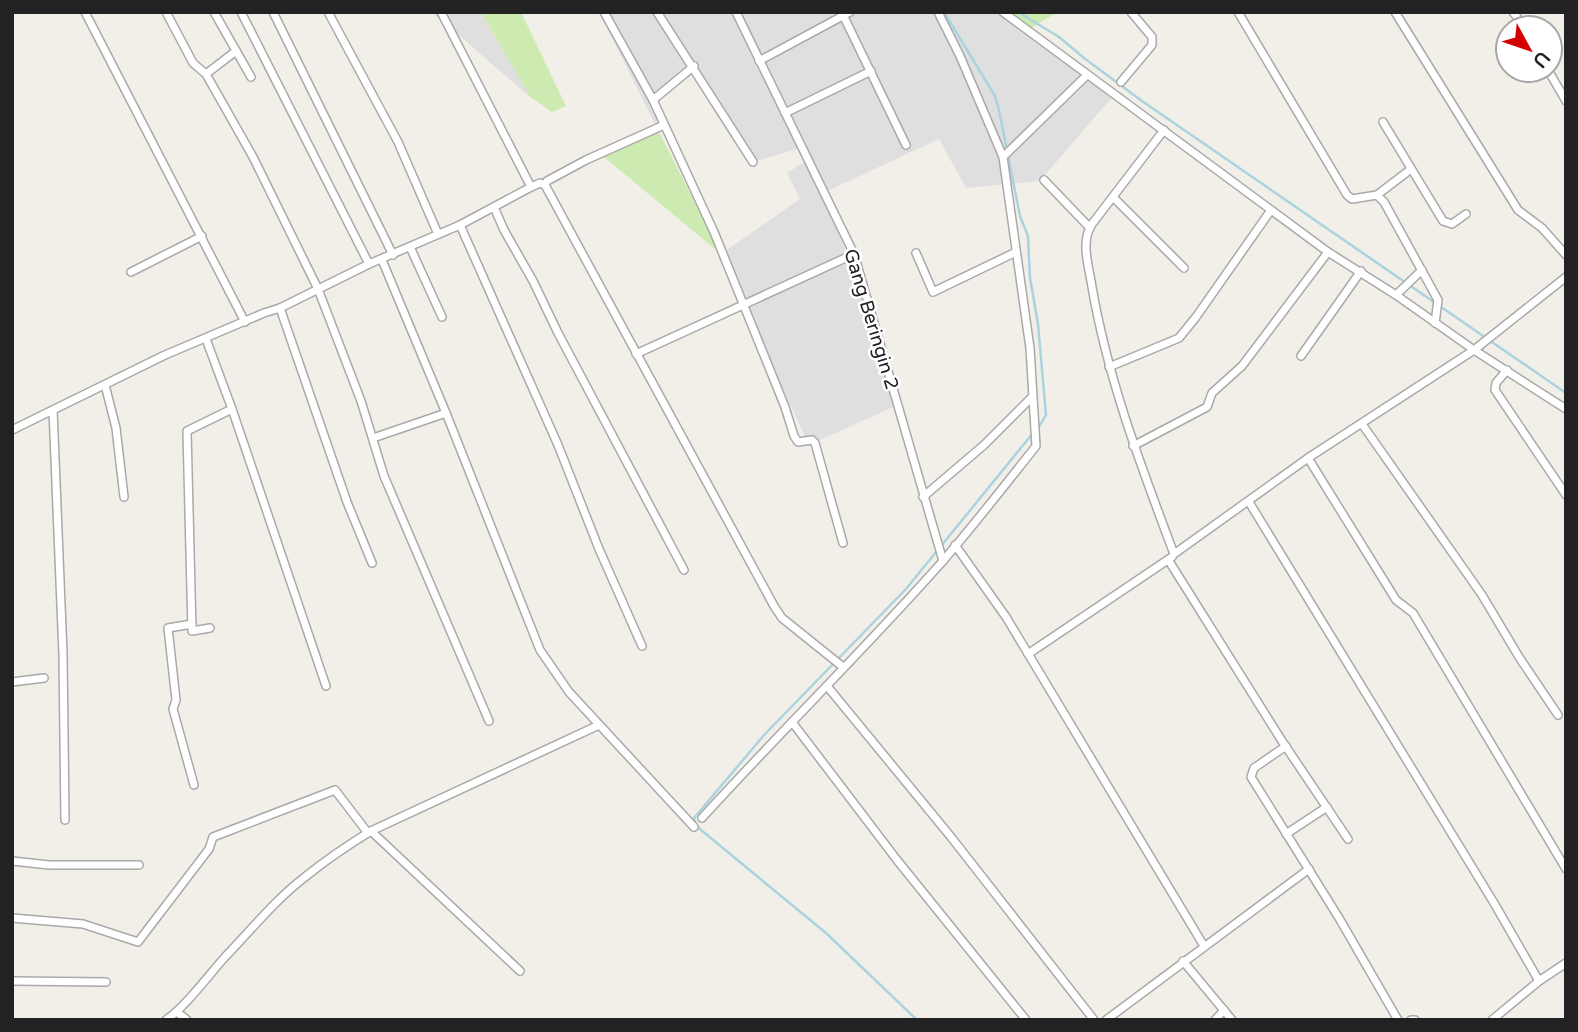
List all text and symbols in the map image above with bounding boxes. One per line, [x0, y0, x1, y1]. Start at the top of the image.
north arrow [1494, 14, 1564, 84]
text: U [1528, 47, 1554, 72]
street label: Gang Beringin 2 [839, 246, 903, 392]

